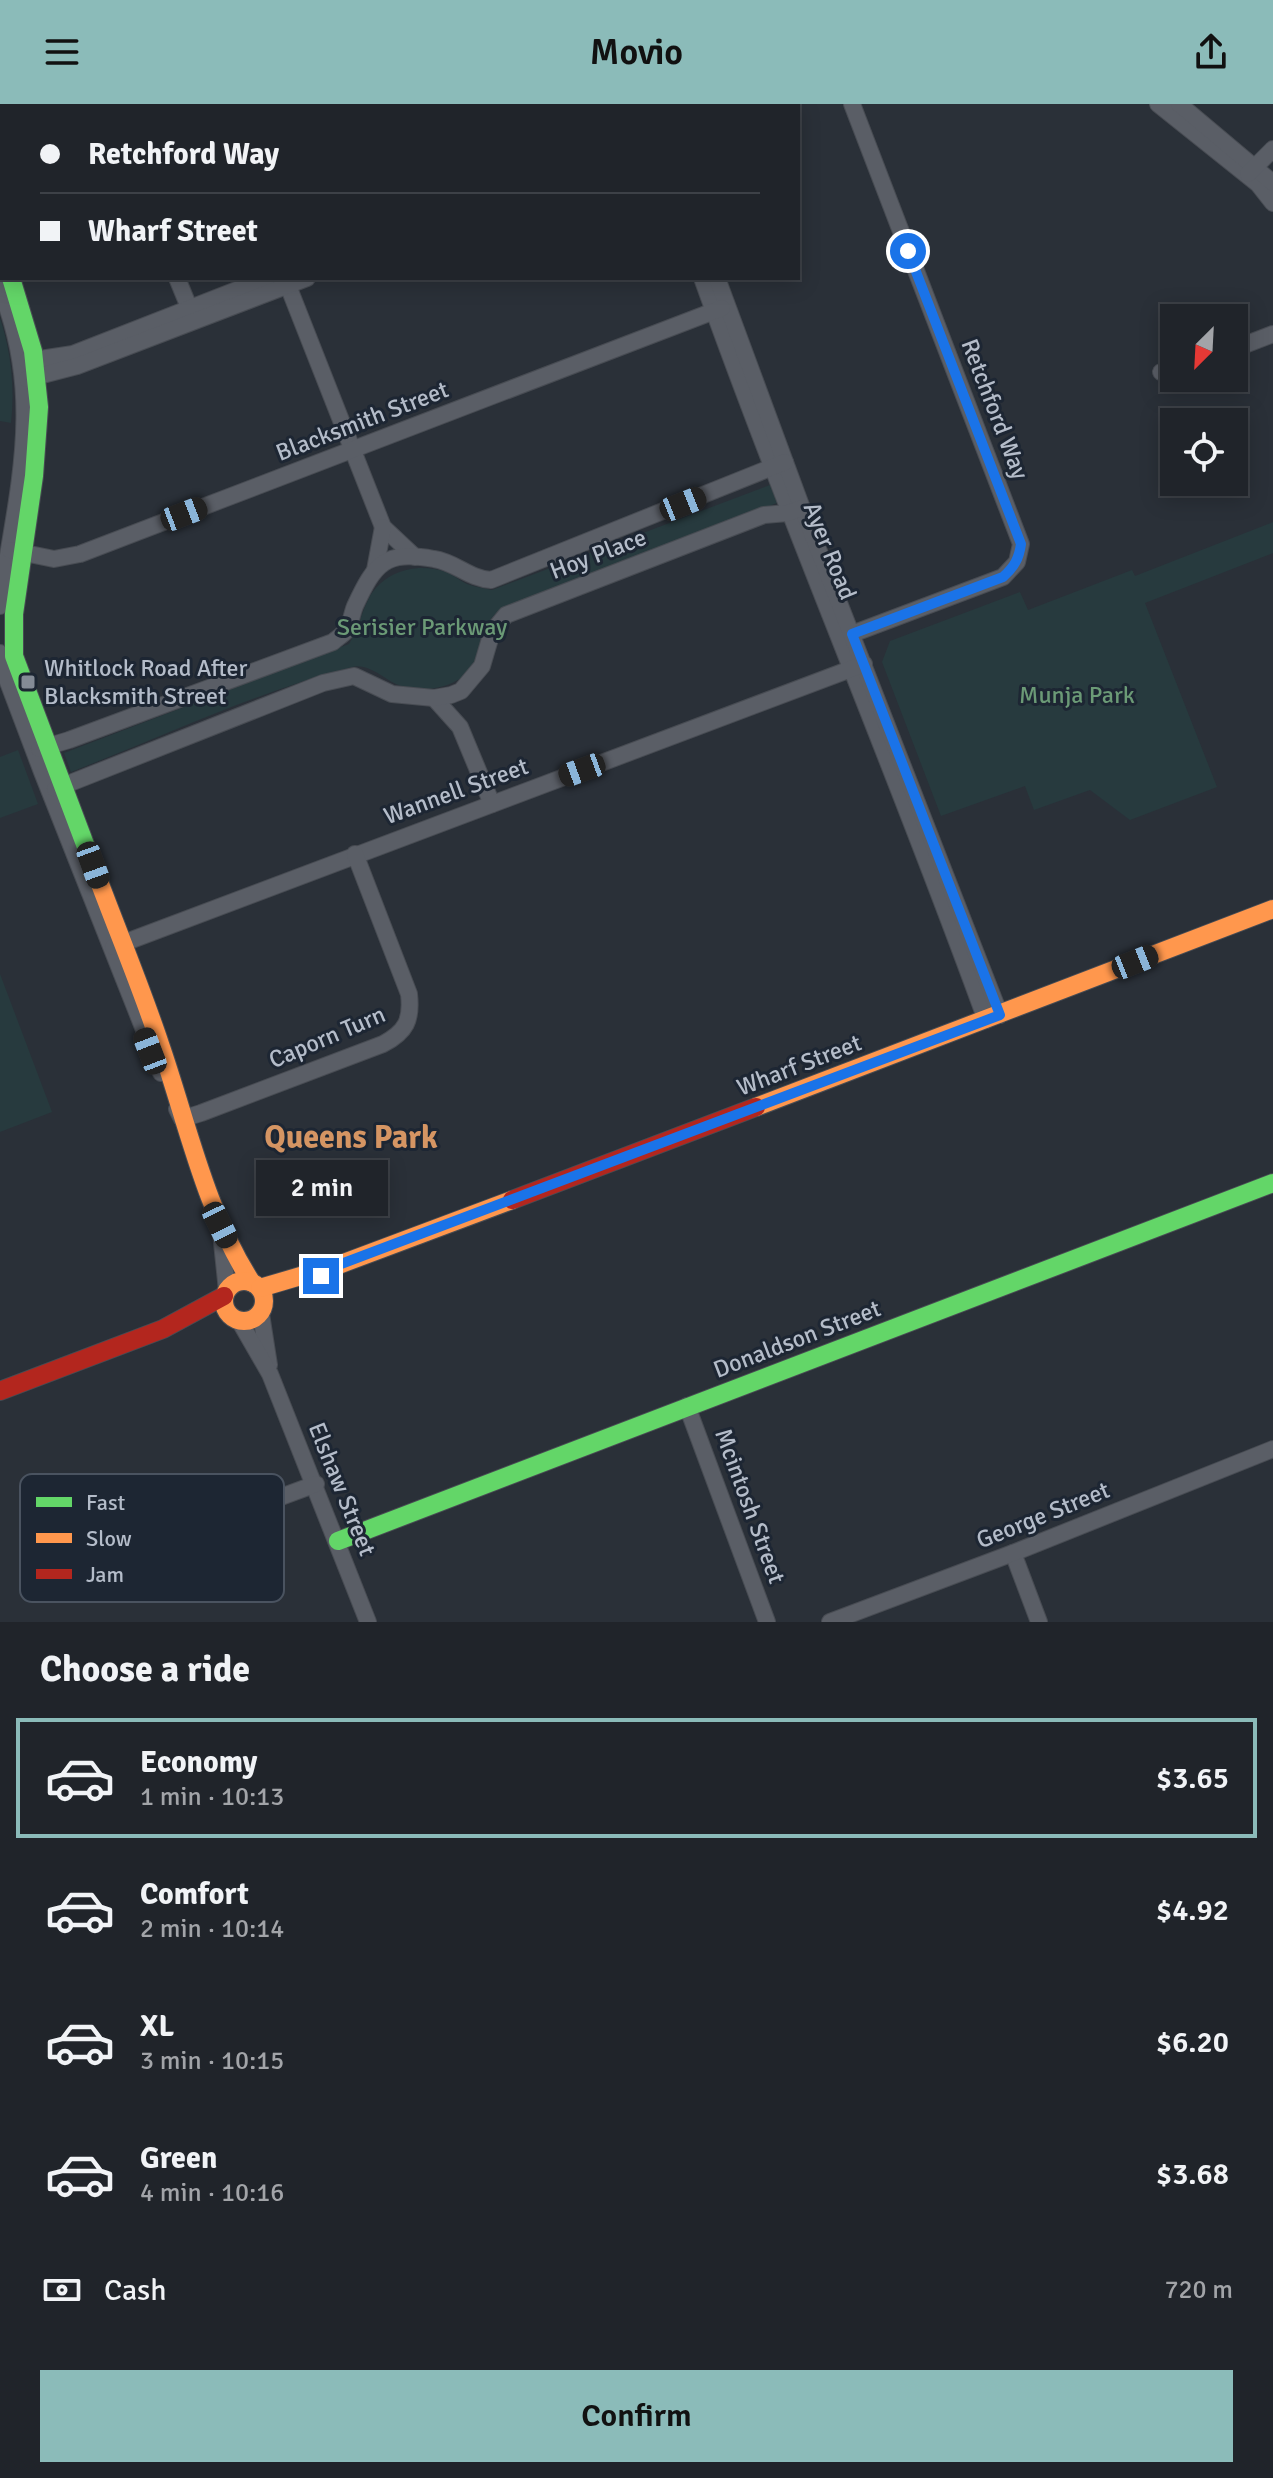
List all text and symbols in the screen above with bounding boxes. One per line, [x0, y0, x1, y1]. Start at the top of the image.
icon: menu [40, 30, 84, 74]
text: Movio [590, 30, 683, 75]
icon: share [1189, 30, 1233, 74]
text: Retchford Way [88, 136, 279, 173]
text: Wharf Street [88, 213, 258, 250]
route start [890, 233, 926, 269]
north arrow [1160, 304, 1248, 392]
map controls [1160, 304, 1248, 496]
street label: Retchford Way [954, 334, 1036, 484]
street label: Blacksmith Street [272, 374, 452, 468]
button: locate [1160, 408, 1248, 496]
car [656, 484, 710, 524]
car [157, 494, 211, 534]
street label: Ayer Road [797, 498, 863, 604]
street label: Hoy Place [546, 522, 650, 586]
park label: Serisier Parkway [337, 612, 507, 642]
place label: Whitlock Road After Blacksmith Street [44, 653, 248, 711]
marker: Whitlock Road After Blacksmith Street [19, 673, 37, 691]
park label: Munja Park [1019, 680, 1135, 710]
street label: Wannell Street [380, 751, 532, 831]
car [555, 751, 609, 789]
car [74, 838, 112, 892]
car [1108, 942, 1162, 982]
street label: Caporn Turn [264, 999, 390, 1075]
car [130, 1024, 170, 1078]
street label: Wharf Street [732, 1028, 866, 1102]
district label: Queens Park [264, 1118, 438, 1157]
callout: 2 min [255, 1160, 387, 1216]
text: 2 min [291, 1172, 353, 1204]
car [199, 1198, 241, 1252]
route end [303, 1258, 339, 1294]
street label: Donaldson Street [709, 1293, 885, 1385]
street label: Elshaw Street [302, 1418, 382, 1560]
street label: Mcintosh Street [708, 1424, 792, 1588]
legend [20, 1474, 284, 1602]
street label: George Street [972, 1475, 1114, 1555]
text: Fast [86, 1489, 126, 1516]
text: Slow [86, 1525, 132, 1552]
text: Jam [86, 1561, 124, 1588]
text: Choose a ride [40, 1647, 250, 1692]
icon: car [44, 1742, 116, 1814]
text: Economy [140, 1744, 257, 1781]
text: $3.65 [1156, 1760, 1229, 1797]
text: 1 min · 10:13 [140, 1781, 284, 1813]
icon: car [44, 1874, 116, 1946]
text: Comfort [140, 1876, 249, 1913]
text: $4.92 [1156, 1892, 1229, 1929]
text: 2 min · 10:14 [140, 1913, 284, 1945]
icon: car [44, 2006, 116, 2078]
text: XL [140, 2008, 174, 2045]
text: $6.20 [1156, 2024, 1229, 2061]
text: 3 min · 10:15 [140, 2045, 284, 2077]
icon: car [44, 2138, 116, 2210]
text: Green [140, 2140, 217, 2177]
text: $3.68 [1156, 2156, 1229, 2193]
text: 4 min · 10:16 [140, 2177, 284, 2209]
icon: cash [40, 2268, 84, 2312]
text: Cash [104, 2272, 167, 2309]
text: 720 m [1164, 2274, 1233, 2306]
button: Confirm [40, 2370, 1233, 2462]

